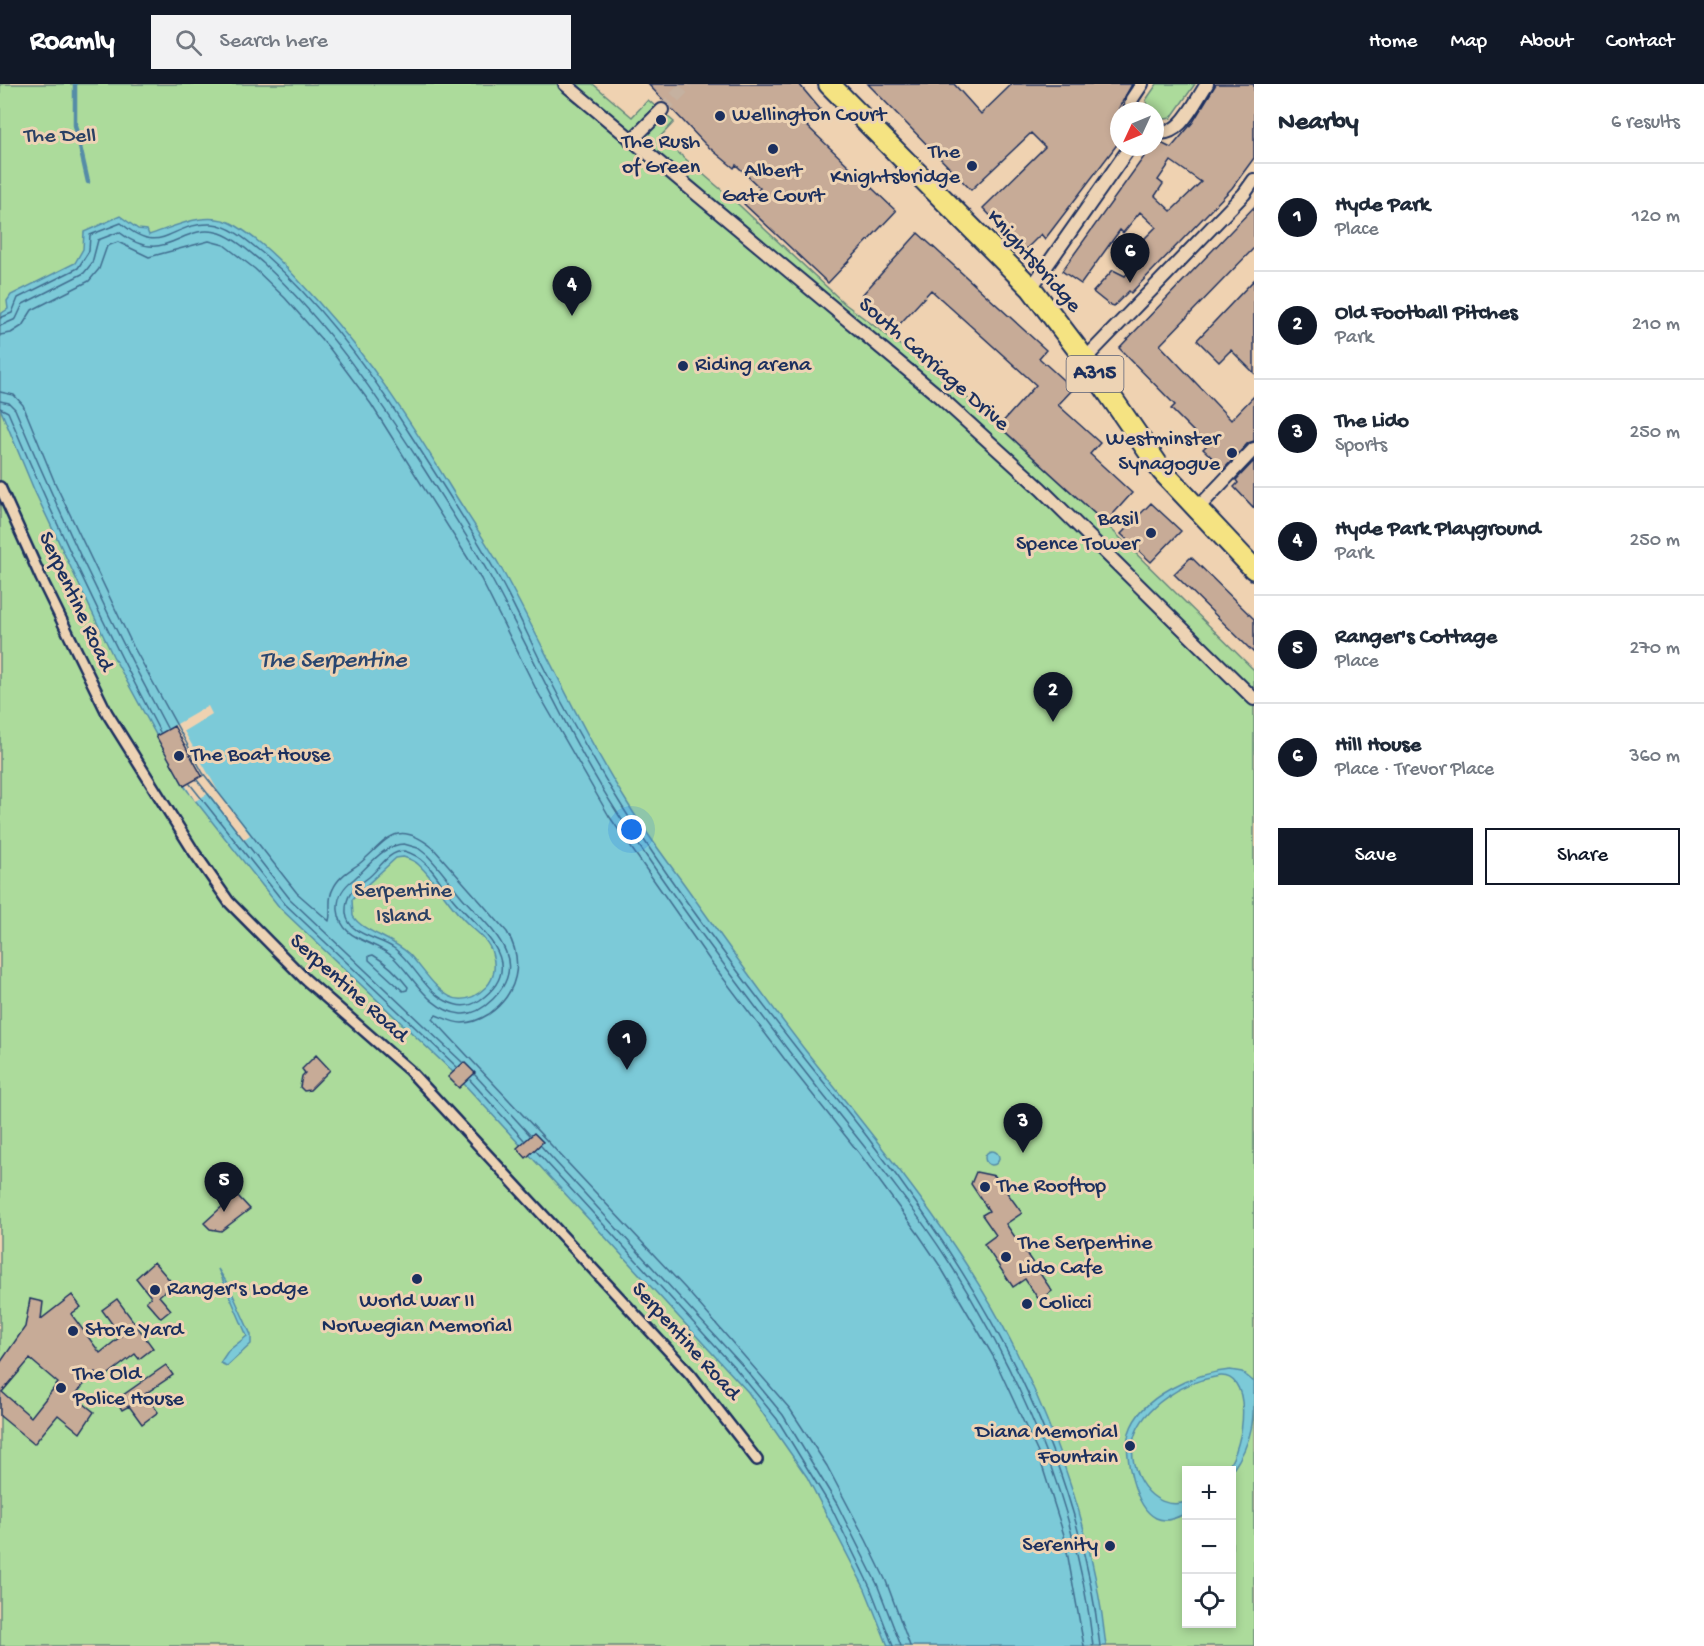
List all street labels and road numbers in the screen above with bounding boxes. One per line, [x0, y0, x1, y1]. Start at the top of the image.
street label: Knightsbridge [980, 205, 1086, 319]
street label: South Carriage Drive [852, 292, 1014, 438]
road number: A315 [1066, 356, 1124, 392]
street label: Serpentine Road [31, 528, 120, 678]
street label: Serpentine Road [283, 929, 414, 1051]
street label: Serpentine Road [625, 1277, 747, 1408]

